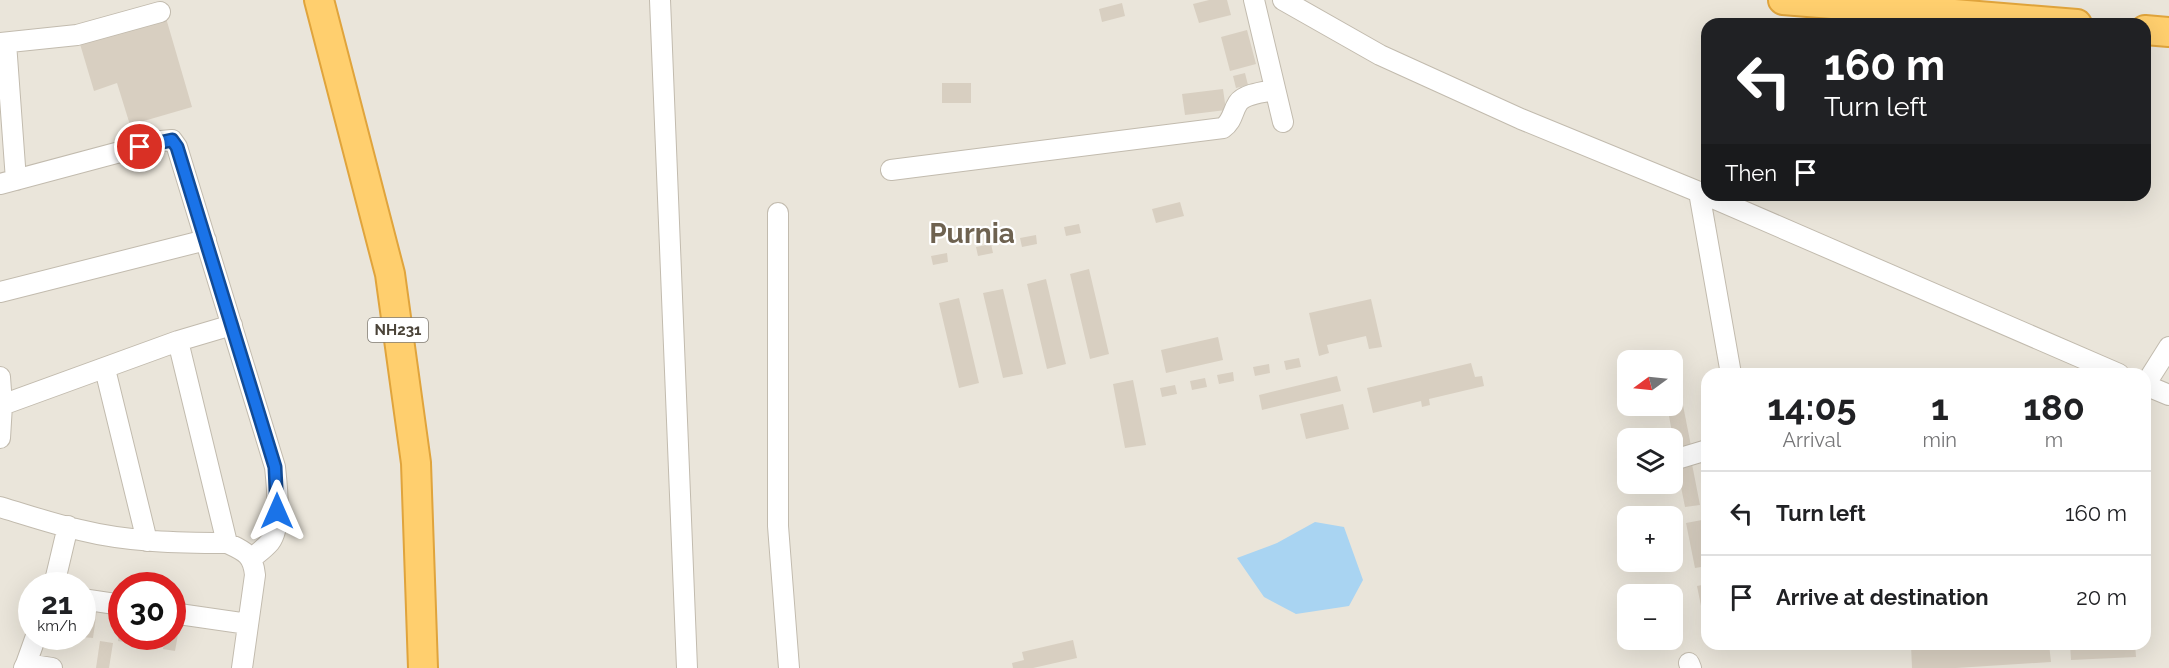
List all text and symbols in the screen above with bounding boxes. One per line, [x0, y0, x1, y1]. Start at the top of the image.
text: 160 m [1824, 41, 1945, 90]
icon: left [1725, 42, 1803, 120]
text: Turn left [1824, 91, 1927, 122]
pin [114, 121, 165, 172]
icon: arrive [123, 130, 156, 163]
icon: arrive [1789, 156, 1822, 189]
text: Then [1725, 160, 1777, 186]
district label: Purnia [929, 217, 1015, 250]
road number: NH231 [368, 318, 428, 342]
north arrow [1617, 350, 1683, 416]
map controls [1617, 350, 1683, 650]
text: 14:05 [1767, 386, 1856, 428]
text: 1 [1931, 386, 1949, 428]
text: 180 [2023, 386, 2085, 428]
button: layers [1617, 428, 1683, 494]
text: Arrival [1782, 428, 1841, 452]
text: min [1923, 428, 1957, 452]
text: m [2045, 428, 2063, 452]
position arrow [245, 479, 309, 543]
icon: left [1725, 497, 1758, 530]
text: Turn left [1776, 500, 1866, 526]
text: 160 m [2065, 500, 2127, 526]
button: + [1617, 506, 1683, 572]
speed limit sign: 30 [108, 572, 186, 650]
icon: arrive [1725, 581, 1758, 614]
button: − [1617, 584, 1683, 650]
text: Arrive at destination [1776, 584, 1989, 610]
text: 20 m [2076, 584, 2127, 610]
text: 21 [41, 586, 73, 621]
text: km/h [37, 617, 77, 635]

